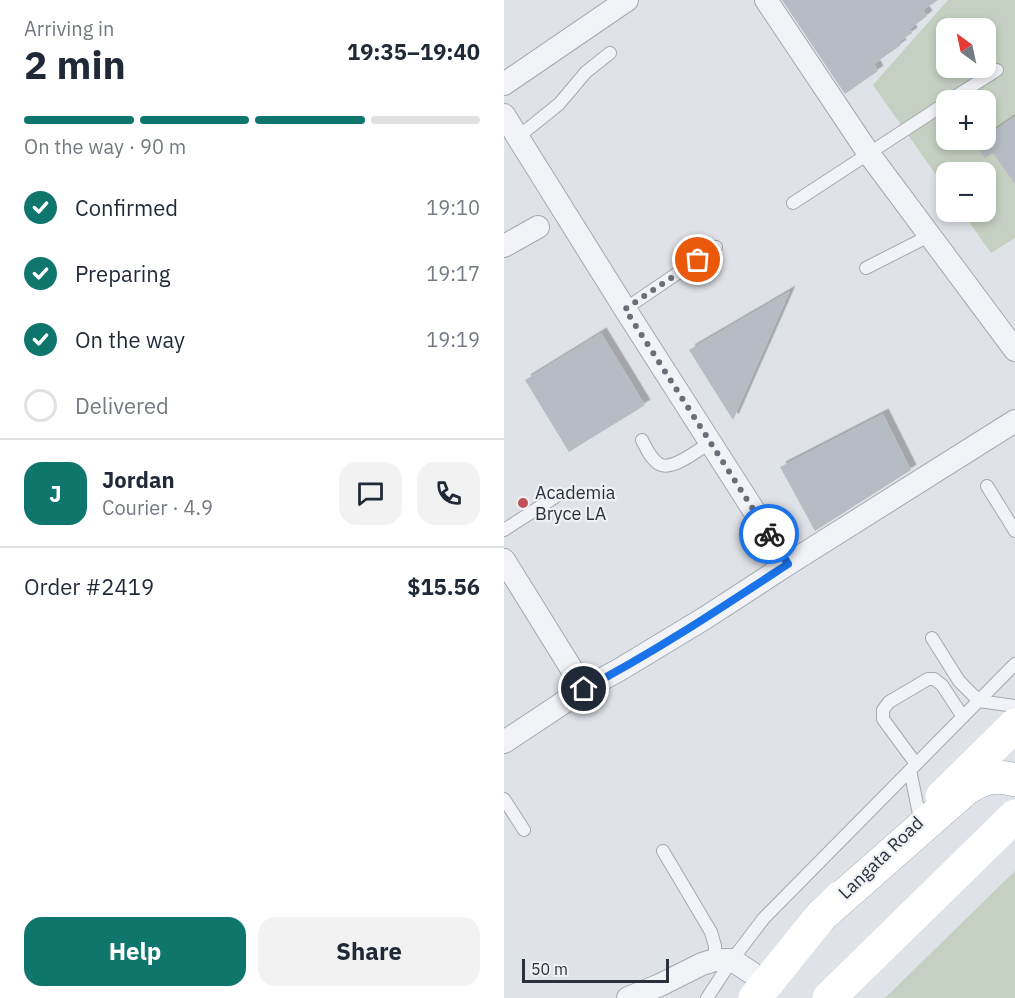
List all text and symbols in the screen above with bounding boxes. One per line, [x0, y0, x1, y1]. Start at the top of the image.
text: Arriving in [24, 15, 114, 42]
north arrow [936, 18, 996, 78]
map controls [936, 18, 996, 222]
text: 19:35–19:40 [347, 37, 480, 66]
text: 2 min [24, 39, 126, 90]
button: + [936, 90, 996, 150]
text: On the way · 90 m [24, 133, 186, 160]
button: − [936, 162, 996, 222]
icon: check [24, 191, 57, 224]
text: Confirmed [75, 193, 178, 222]
text: 19:10 [426, 194, 480, 221]
pin [672, 234, 723, 285]
icon: bag [681, 243, 714, 276]
icon: check [24, 257, 57, 290]
text: Preparing [75, 259, 170, 288]
text: 19:17 [426, 260, 480, 287]
icon: check [24, 323, 57, 356]
text: On the way [75, 325, 185, 354]
text: 19:19 [426, 326, 480, 353]
text: Delivered [75, 391, 169, 420]
button: chat [339, 462, 402, 525]
button: phone [417, 462, 480, 525]
text: Jordan [102, 465, 175, 494]
text: J [49, 479, 62, 508]
place label: Academia Bryce LA [535, 481, 616, 525]
text: Courier · 4.9 [102, 494, 213, 521]
marker: Academia Bryce LA [516, 496, 530, 510]
courier [739, 504, 799, 564]
icon: bike [753, 518, 786, 551]
text: Order #2419 [24, 572, 154, 601]
text: $15.56 [407, 572, 480, 601]
pin [558, 663, 609, 714]
icon: home [567, 672, 600, 705]
street label: Langata Road [833, 811, 928, 904]
button: Help [24, 917, 246, 986]
button: Share [258, 917, 480, 986]
scale bar [522, 956, 669, 984]
text: 50 m [531, 959, 568, 979]

